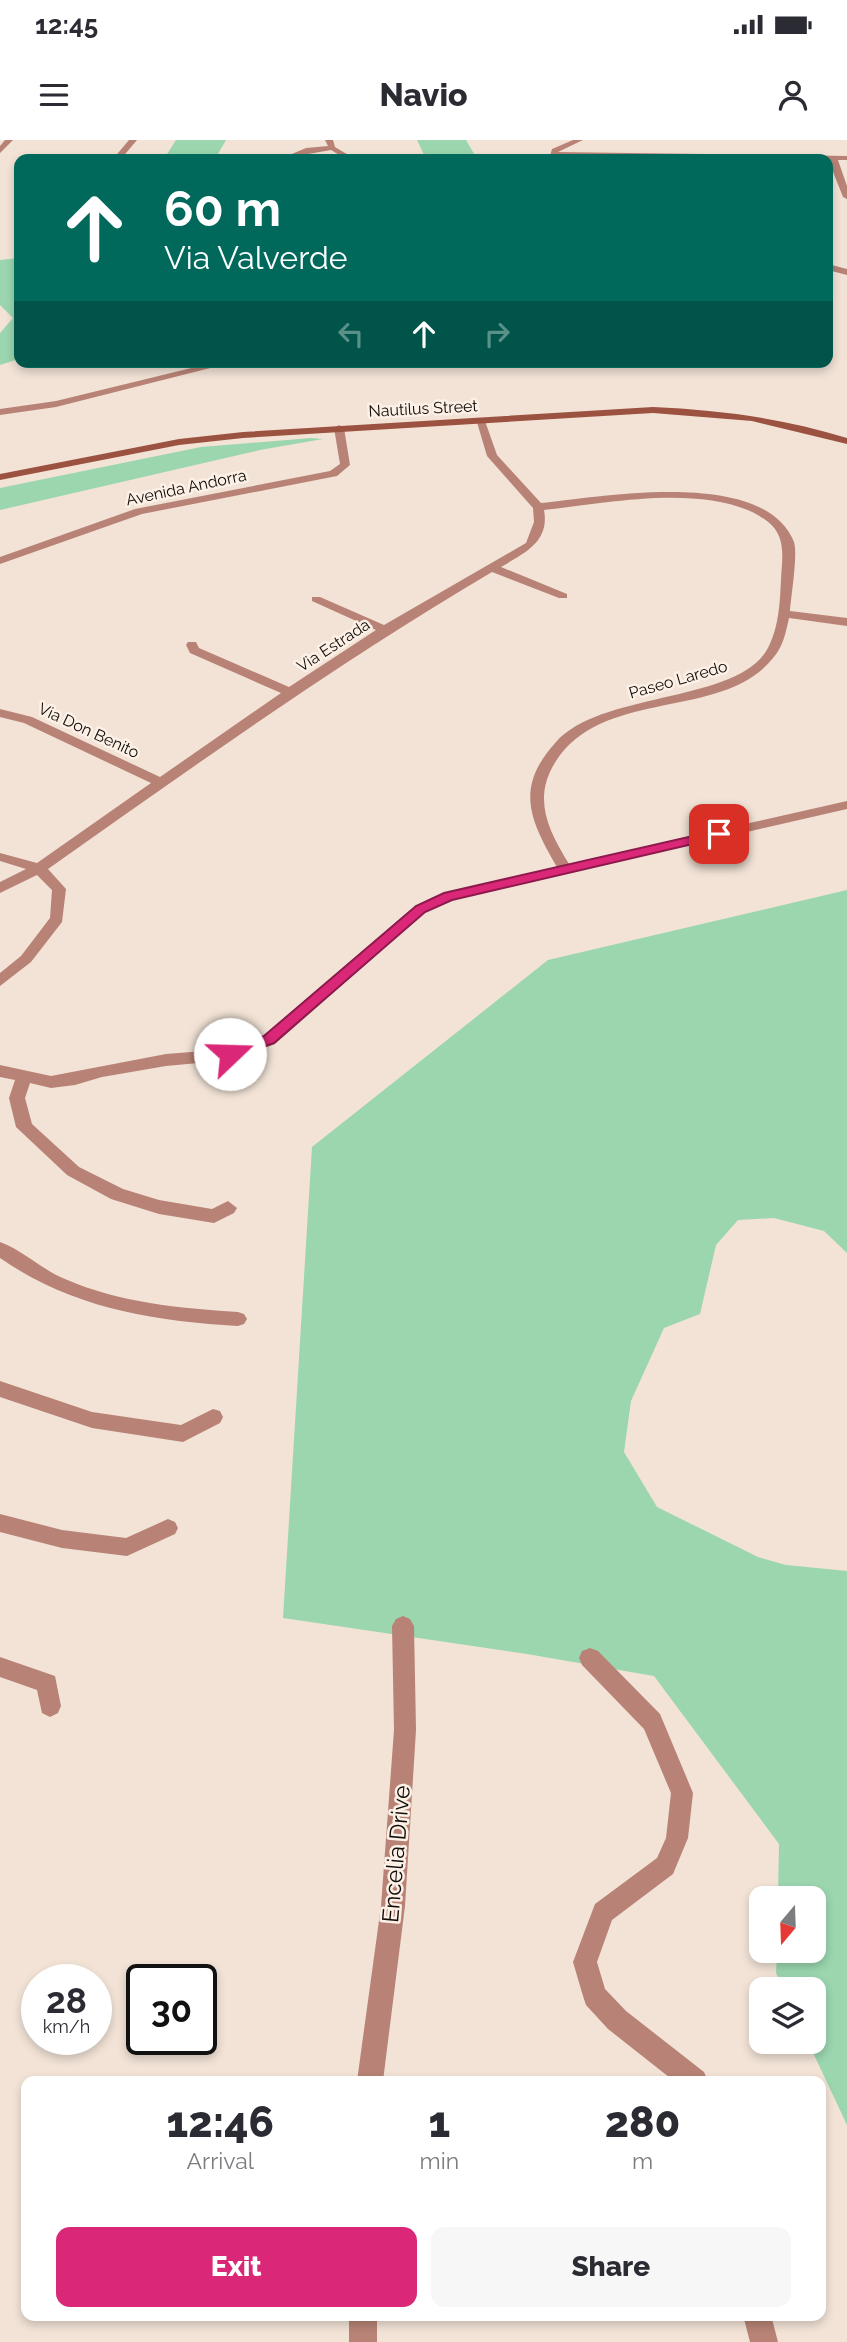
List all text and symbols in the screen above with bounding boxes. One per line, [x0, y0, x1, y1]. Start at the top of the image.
text: 12:45 [35, 10, 98, 40]
icon: menu [35, 76, 73, 114]
text: Navio [379, 76, 468, 113]
icon: person [774, 76, 812, 114]
text: 60 m [164, 180, 281, 237]
icon: ahead [49, 182, 140, 273]
text: Via Valverde [164, 239, 348, 276]
icon: left [332, 315, 370, 353]
icon: ahead [405, 315, 443, 353]
icon: right [478, 315, 516, 353]
street label: Nautilus Street [368, 396, 479, 421]
street label: Avenida Andorra [124, 465, 248, 510]
street label: Via Estrada [293, 615, 373, 676]
street label: Paseo Laredo [627, 656, 730, 703]
street label: Via Don Benito [35, 699, 142, 762]
pin [689, 804, 749, 864]
icon: arrive [700, 815, 738, 853]
position arrow [193, 1017, 267, 1091]
street label: Encelia Drive [376, 1784, 415, 1924]
north arrow [749, 1886, 826, 1964]
map controls [749, 1886, 826, 2054]
speed limit sign: 30 [126, 1964, 217, 2055]
button: layers [749, 1977, 826, 2054]
text: 28 [46, 1980, 87, 2021]
text: km/h [43, 2016, 90, 2037]
text: 12:46 [167, 2098, 274, 2147]
text: 1 [428, 2098, 450, 2147]
text: 280 [605, 2098, 680, 2147]
text: Arrival [187, 2147, 254, 2174]
text: min [420, 2147, 459, 2174]
text: m [632, 2147, 653, 2174]
button: Exit [56, 2227, 417, 2307]
button: Share [431, 2227, 791, 2307]

